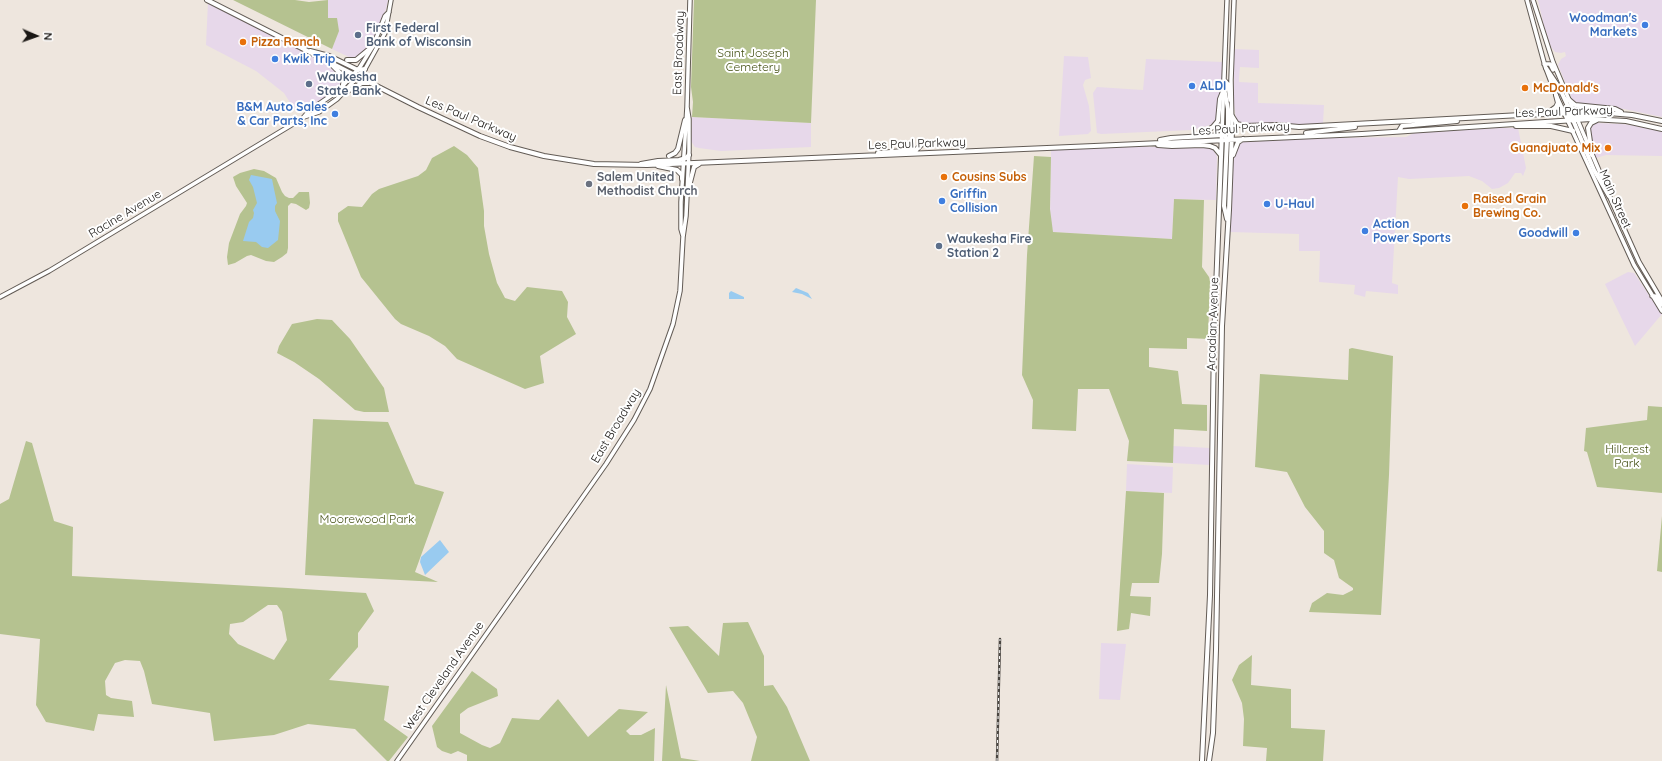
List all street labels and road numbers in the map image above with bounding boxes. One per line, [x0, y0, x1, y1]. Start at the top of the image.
street label: East Broadway [670, 11, 688, 95]
street label: Les Paul Parkway [423, 93, 519, 145]
street label: Les Paul Parkway [1515, 103, 1613, 121]
street label: Les Paul Parkway [1192, 119, 1290, 139]
street label: Les Paul Parkway [868, 135, 966, 153]
street label: Main Street [1596, 167, 1634, 231]
street label: Racine Avenue [86, 187, 164, 241]
street label: Arcadian Avenue [1204, 277, 1222, 371]
street label: East Broadway [588, 386, 644, 466]
street label: West Cleveland Avenue [401, 619, 487, 733]

